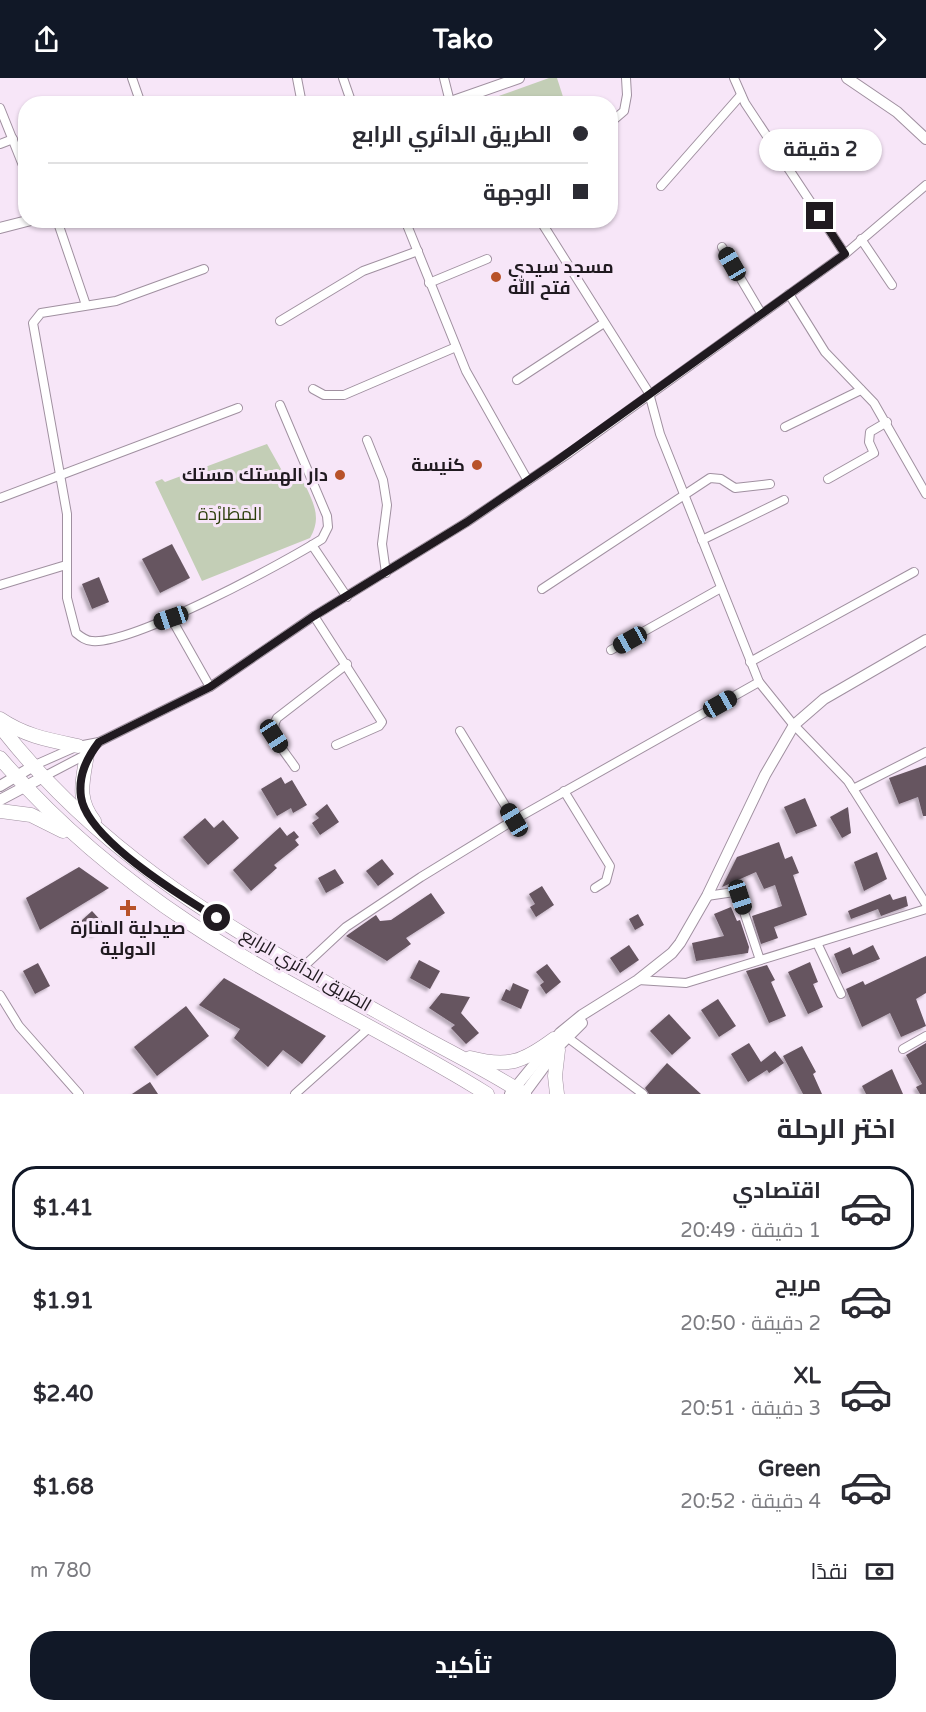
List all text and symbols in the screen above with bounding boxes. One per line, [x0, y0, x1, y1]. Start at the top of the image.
icon: share [30, 23, 63, 56]
text: Tako [433, 23, 493, 56]
icon: forward [863, 23, 896, 56]
text: الطريق الدائري الرابع [352, 122, 552, 148]
callout: 2 دقيقة [758, 129, 882, 171]
text: 2 دقيقة [783, 138, 858, 162]
text: الوجهة [483, 180, 552, 206]
route end [806, 202, 833, 229]
car [715, 244, 749, 284]
place label: مسجد سيدي فتح الله [508, 256, 614, 300]
marker: مسجد سيدي فتح الله [489, 270, 503, 284]
place label: كنيسة [411, 454, 465, 476]
marker: كنيسة [470, 458, 484, 472]
place label: دار الهستك مستك [182, 464, 328, 486]
marker: دار الهستك مستك [333, 468, 347, 482]
park label: المَطَارْدَة [198, 503, 262, 525]
car [151, 604, 191, 632]
car [610, 623, 650, 657]
car [700, 687, 740, 721]
car [257, 716, 291, 756]
car [497, 800, 531, 840]
car [726, 877, 754, 917]
marker: صيدلية المنارة الدولية [121, 901, 135, 915]
route start [203, 904, 230, 931]
place label: صيدلية المنارة الدولية [71, 917, 185, 960]
street label: الطريق الدائري الرابع [235, 924, 375, 1019]
text: اختر الرحلة [777, 1113, 896, 1146]
text: اقتصادي [732, 1178, 821, 1204]
icon: car [839, 1181, 893, 1235]
text: $1.41 [33, 1195, 93, 1221]
text: 1 دقيقة · 20:49 [680, 1219, 821, 1243]
text: مريح [775, 1271, 821, 1297]
icon: car [839, 1274, 893, 1328]
text: $1.91 [33, 1288, 94, 1314]
text: 2 دقيقة · 20:50 [680, 1312, 821, 1336]
text: XL [794, 1363, 821, 1389]
icon: car [839, 1367, 893, 1421]
text: $2.40 [33, 1381, 93, 1407]
text: 3 دقيقة · 20:51 [680, 1397, 821, 1421]
text: Green [758, 1456, 821, 1482]
icon: car [839, 1460, 893, 1514]
text: $1.68 [33, 1474, 94, 1500]
text: 4 دقيقة · 20:52 [680, 1490, 821, 1514]
icon: cash [863, 1555, 896, 1588]
text: 780 m [30, 1559, 91, 1583]
text: نقدًا [810, 1559, 848, 1585]
button: تأكيد [30, 1631, 896, 1700]

